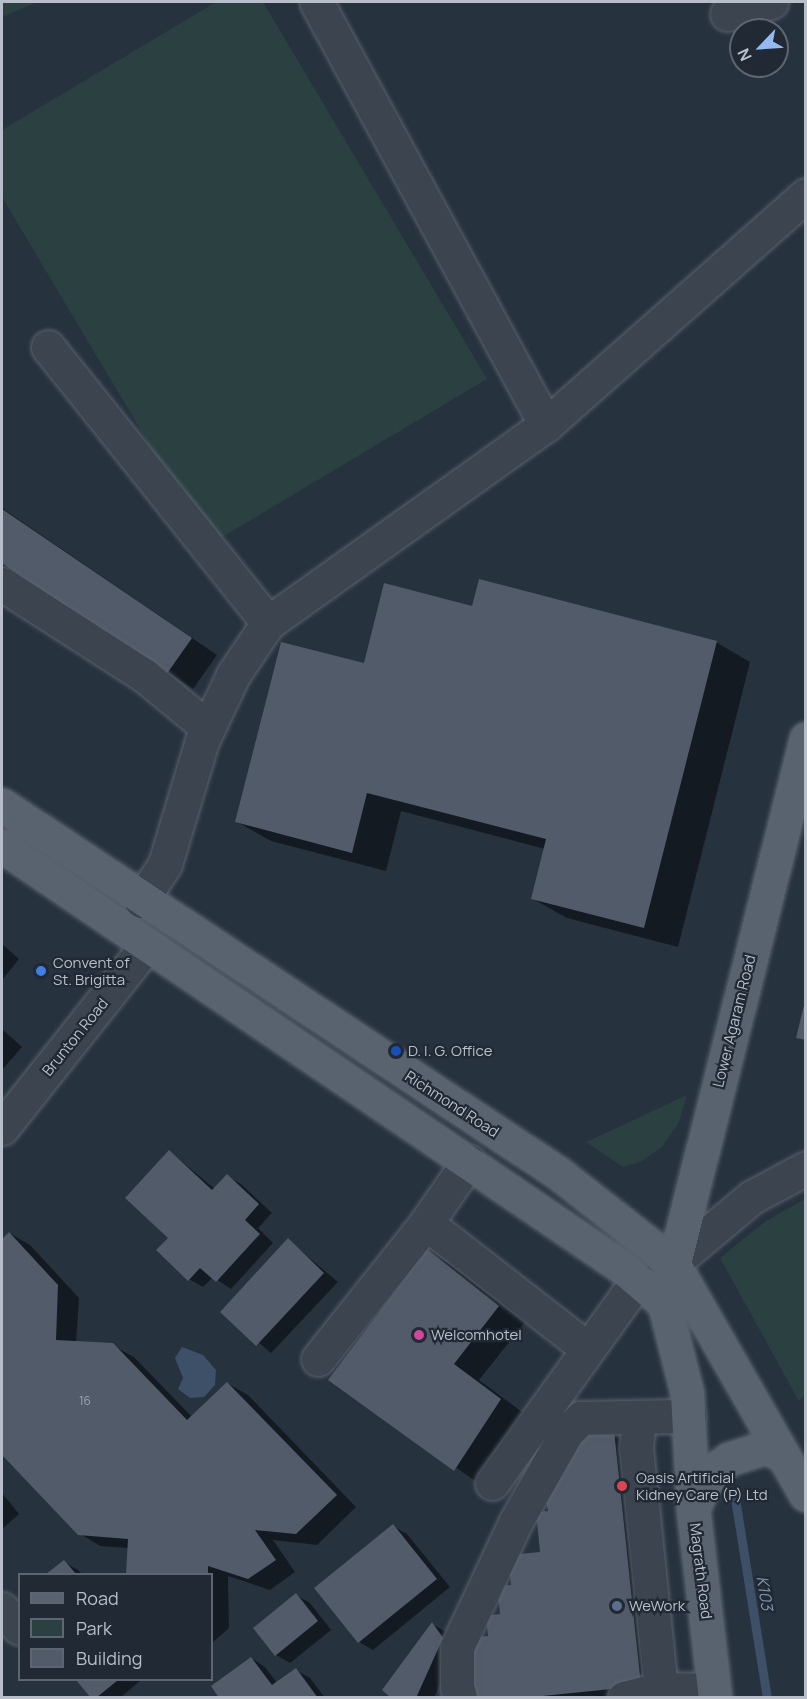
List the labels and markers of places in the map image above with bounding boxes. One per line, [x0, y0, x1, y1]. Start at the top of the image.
place label: Convent of St. Brigitta [53, 953, 129, 988]
marker: Convent of St. Brigitta [34, 964, 48, 978]
place label: D. I. G. Office [408, 1042, 492, 1060]
marker: D. I. G. Office [389, 1044, 403, 1058]
place label: Welcomhotel [431, 1326, 522, 1344]
marker: Welcomhotel [412, 1328, 426, 1342]
place label: Oasis Artificial Kidney Care (P) Ltd [636, 1468, 768, 1503]
marker: Oasis Artificial Kidney Care (P) Ltd [613, 1477, 631, 1495]
place label: WeWork [629, 1597, 685, 1615]
marker: WeWork [610, 1599, 624, 1613]

